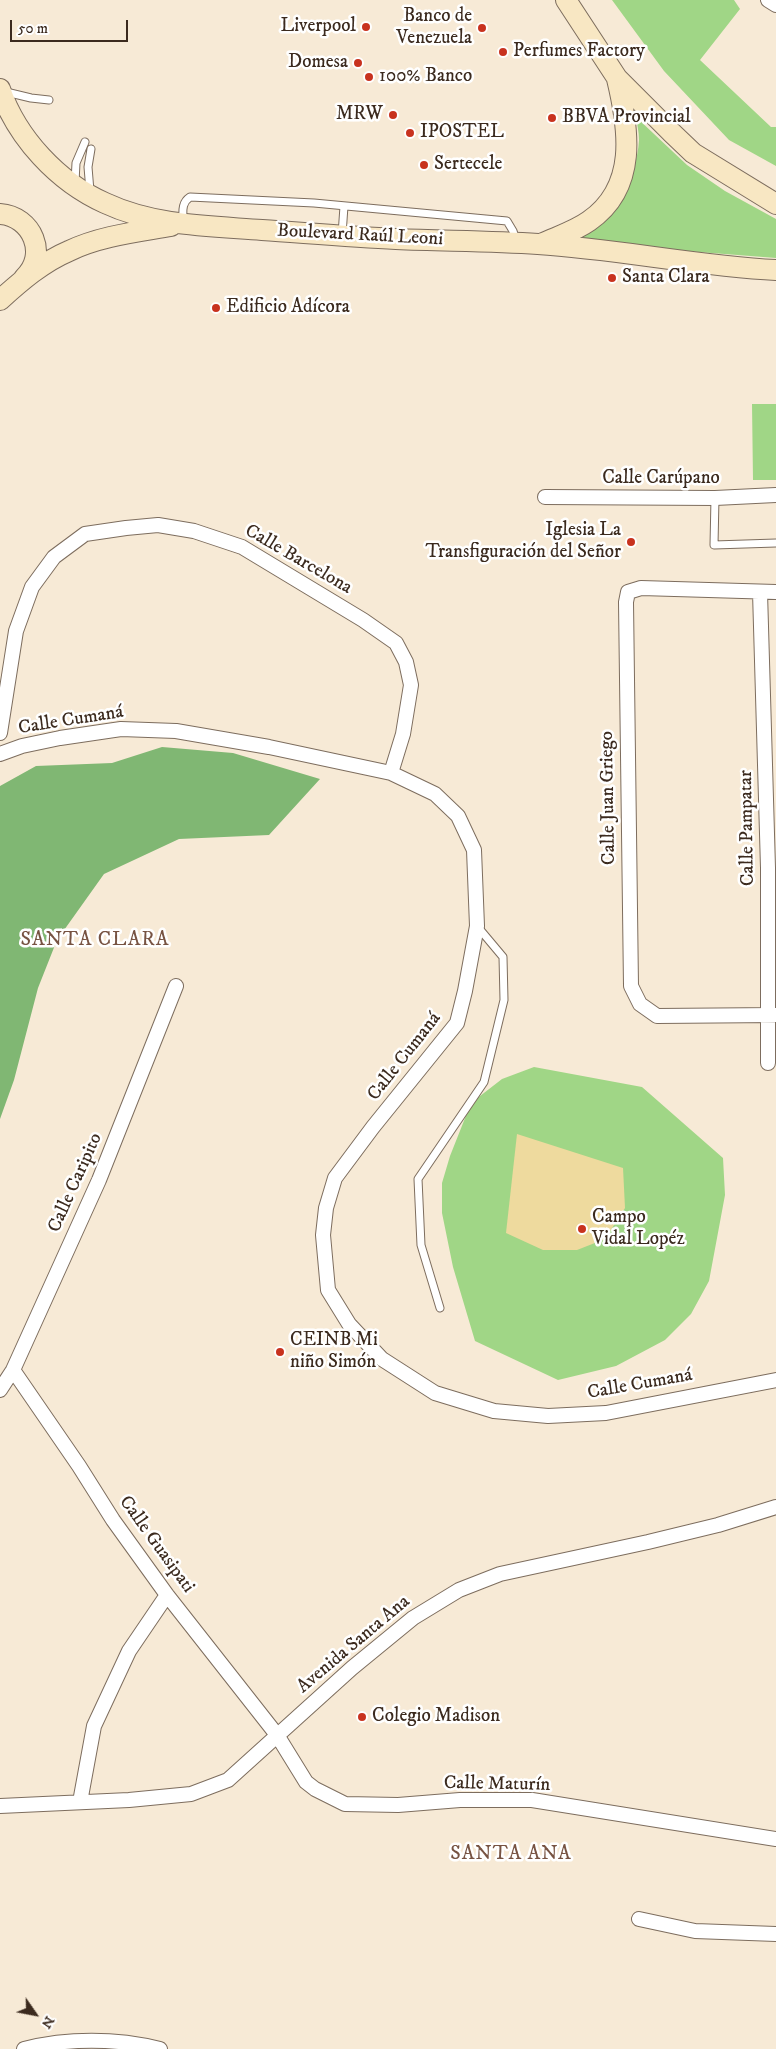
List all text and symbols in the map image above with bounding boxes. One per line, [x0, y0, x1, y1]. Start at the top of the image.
place label: Banco de Venezuela [396, 6, 472, 50]
scale bar [12, 10, 130, 42]
place label: Liverpool [281, 16, 356, 38]
text: 50 m [18, 19, 48, 38]
marker: Liverpool [360, 21, 372, 33]
marker: Banco de Venezuela [476, 22, 488, 34]
place label: Perfumes Factory [513, 41, 645, 63]
marker: Perfumes Factory [497, 46, 509, 58]
place label: Domesa [288, 52, 348, 74]
marker: Domesa [352, 57, 364, 69]
place label: 100% Banco [379, 66, 472, 88]
marker: 100% Banco [363, 71, 375, 83]
place label: MRW [336, 104, 383, 126]
place label: BBVA Provincial [562, 107, 691, 129]
marker: MRW [387, 109, 399, 121]
marker: BBVA Provincial [546, 112, 558, 124]
place label: IPOSTEL [420, 122, 504, 144]
marker: IPOSTEL [404, 127, 416, 139]
place label: Sertecele [434, 154, 502, 176]
marker: Sertecele [418, 159, 430, 171]
street label: Boulevard Raúl Leoni [276, 220, 444, 252]
place label: Santa Clara [622, 267, 710, 289]
marker: Santa Clara [606, 272, 618, 284]
place label: Edificio Adícora [226, 297, 350, 319]
marker: Edificio Adícora [210, 302, 222, 314]
street label: Calle Carúpano [602, 468, 720, 490]
street label: Calle Barcelona [240, 520, 356, 600]
place label: Iglesia La Transfiguración del Señor [425, 520, 621, 564]
marker: Iglesia La Transfiguración del Señor [625, 536, 637, 548]
street label: Calle Cumaná [17, 701, 125, 741]
street label: Calle Juan Griego [596, 731, 622, 865]
street label: Calle Pampatar [736, 770, 760, 886]
district label: SANTA CLARA [19, 929, 171, 953]
street label: Calle Cumaná [363, 1008, 447, 1106]
street label: Calle Caripito [44, 1130, 108, 1236]
place label: Campo Vidal Lopéz [592, 1207, 685, 1251]
marker: Campo Vidal Lopéz [576, 1223, 588, 1235]
place label: CEINB Mi niño Simón [290, 1330, 378, 1374]
marker: CEINB Mi niño Simón [274, 1346, 286, 1358]
street label: Calle Cumaná [586, 1365, 694, 1405]
street label: Calle Guasipati [113, 1492, 199, 1598]
street label: Avenida Santa Ana [293, 1591, 415, 1699]
place label: Colegio Madison [372, 1706, 500, 1728]
marker: Colegio Madison [356, 1711, 368, 1723]
street label: Calle Maturín [444, 1773, 550, 1797]
district label: SANTA ANA [449, 1843, 573, 1867]
north arrow [10, 1989, 60, 2039]
text: N [37, 2012, 58, 2032]

